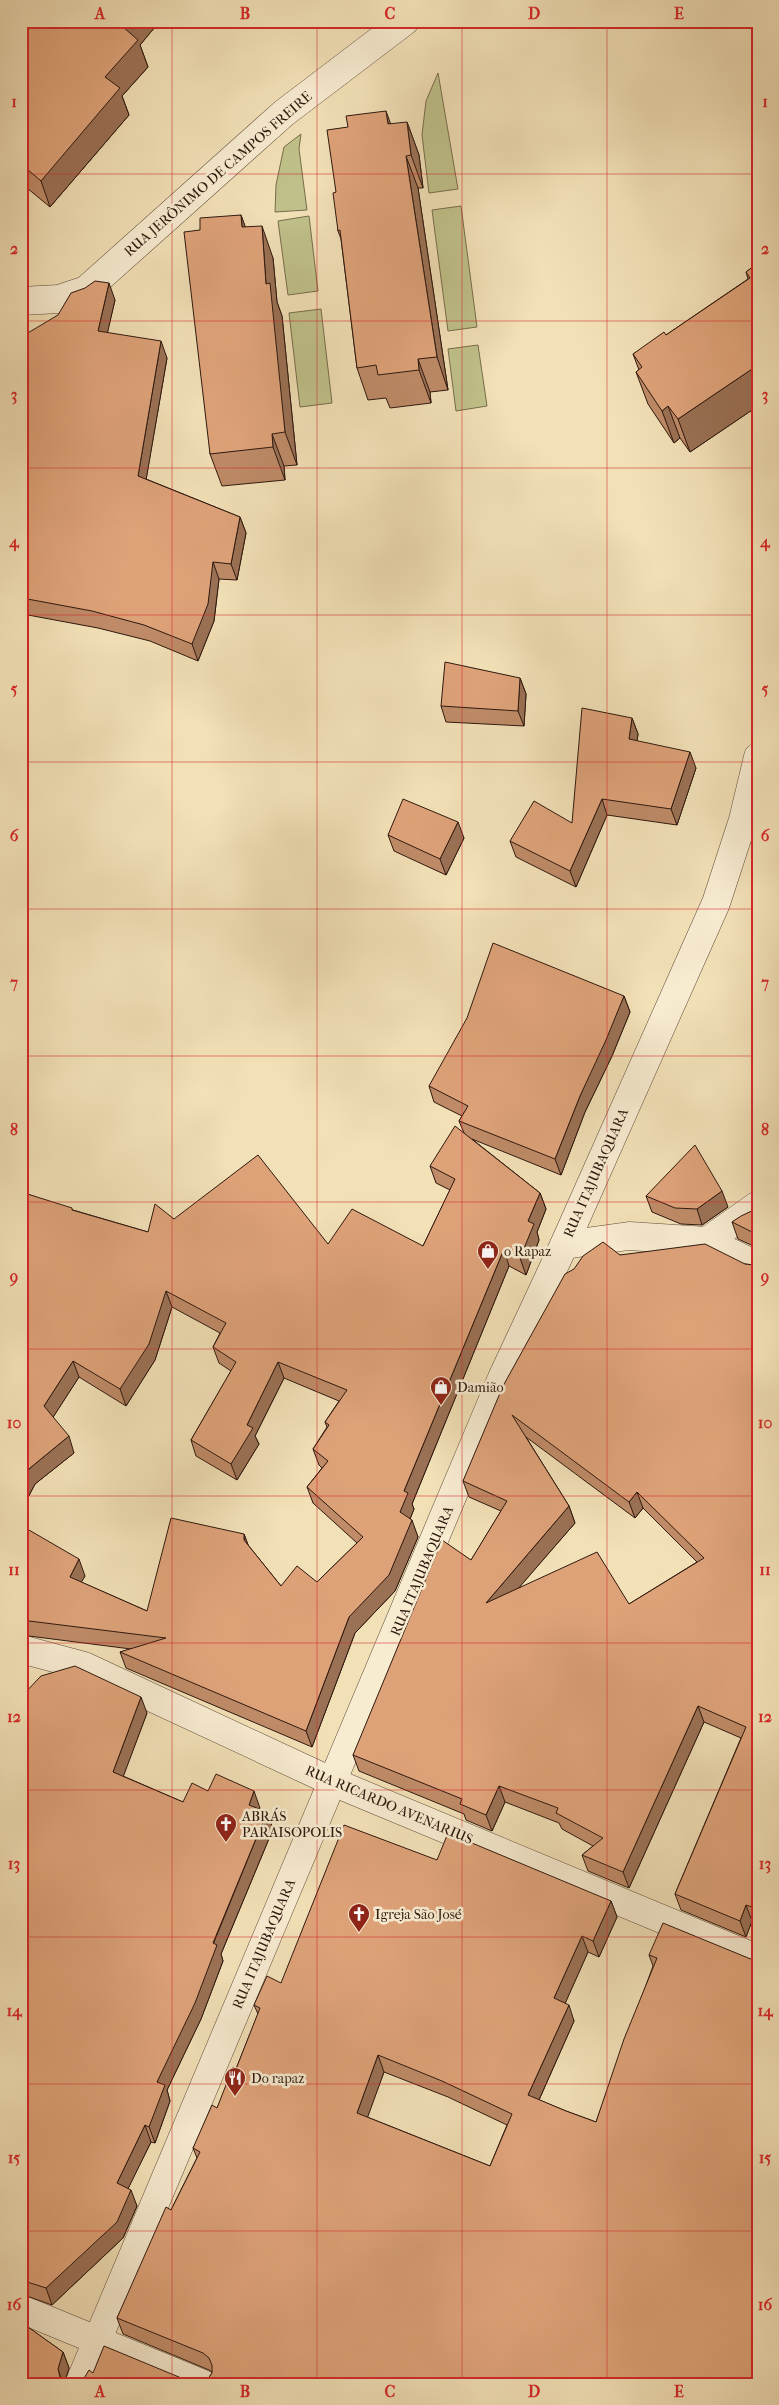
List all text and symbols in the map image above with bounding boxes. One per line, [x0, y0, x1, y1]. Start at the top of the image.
text: A [94, 4, 106, 23]
text: B [240, 4, 250, 23]
text: C [385, 4, 396, 23]
text: D [528, 4, 540, 23]
text: E [674, 4, 684, 23]
street label: RUA JERÔNIMO DE CAMPOS FREIRE [120, 87, 316, 260]
text: 1 [11, 92, 17, 111]
text: 1 [762, 92, 768, 111]
text: 2 [10, 239, 18, 258]
text: 2 [761, 239, 769, 258]
text: 3 [11, 385, 17, 405]
text: 3 [762, 385, 768, 405]
text: 4 [8, 532, 20, 552]
text: 4 [759, 532, 771, 552]
text: 5 [11, 679, 18, 698]
text: 5 [762, 679, 769, 698]
text: 6 [10, 826, 19, 845]
text: 6 [761, 826, 770, 845]
text: 7 [9, 973, 18, 992]
text: 7 [760, 973, 769, 992]
street label: RUA ITAJUBAQUARA [560, 1105, 633, 1240]
text: 8 [10, 1120, 18, 1139]
text: 8 [761, 1120, 769, 1139]
shop icon: o Rapaz [476, 1239, 500, 1270]
place label: o Rapaz [504, 1243, 551, 1260]
text: 9 [9, 1267, 18, 1287]
text: 9 [760, 1267, 769, 1287]
shop icon: Damião [429, 1375, 453, 1406]
place label: Damião [457, 1379, 504, 1396]
text: 10 [7, 1413, 21, 1432]
text: 10 [758, 1413, 772, 1432]
street label: RUA ITAJUBAQUARA [387, 1503, 457, 1639]
text: 11 [8, 1560, 20, 1579]
text: 11 [759, 1560, 771, 1579]
text: 12 [7, 1707, 21, 1726]
text: 12 [758, 1707, 772, 1726]
street label: RUA RICARDO AVENARIUS [303, 1762, 475, 1848]
place label: ABRÁS PARAISOPOLIS [241, 1807, 342, 1841]
church icon: ABRÁS PARAISOPOLIS [214, 1812, 238, 1843]
text: 13 [8, 1854, 20, 1874]
text: 13 [759, 1854, 771, 1874]
street label: RUA ITAJUBAQUARA [229, 1876, 299, 2012]
church icon: Igreja São José [347, 1902, 371, 1933]
place label: Igreja São José [375, 1906, 462, 1923]
text: 14 [6, 2001, 23, 2021]
text: 14 [757, 2001, 774, 2021]
restaurant icon: Do rapaz [223, 2066, 247, 2097]
place label: Do rapaz [251, 2070, 304, 2087]
text: 15 [8, 2148, 20, 2167]
text: 15 [759, 2148, 771, 2167]
text: 16 [7, 2295, 21, 2314]
text: 16 [758, 2295, 772, 2314]
text: A [94, 2382, 106, 2401]
text: B [240, 2382, 250, 2401]
text: C [385, 2382, 396, 2401]
text: D [528, 2382, 540, 2401]
text: E [674, 2382, 684, 2401]

